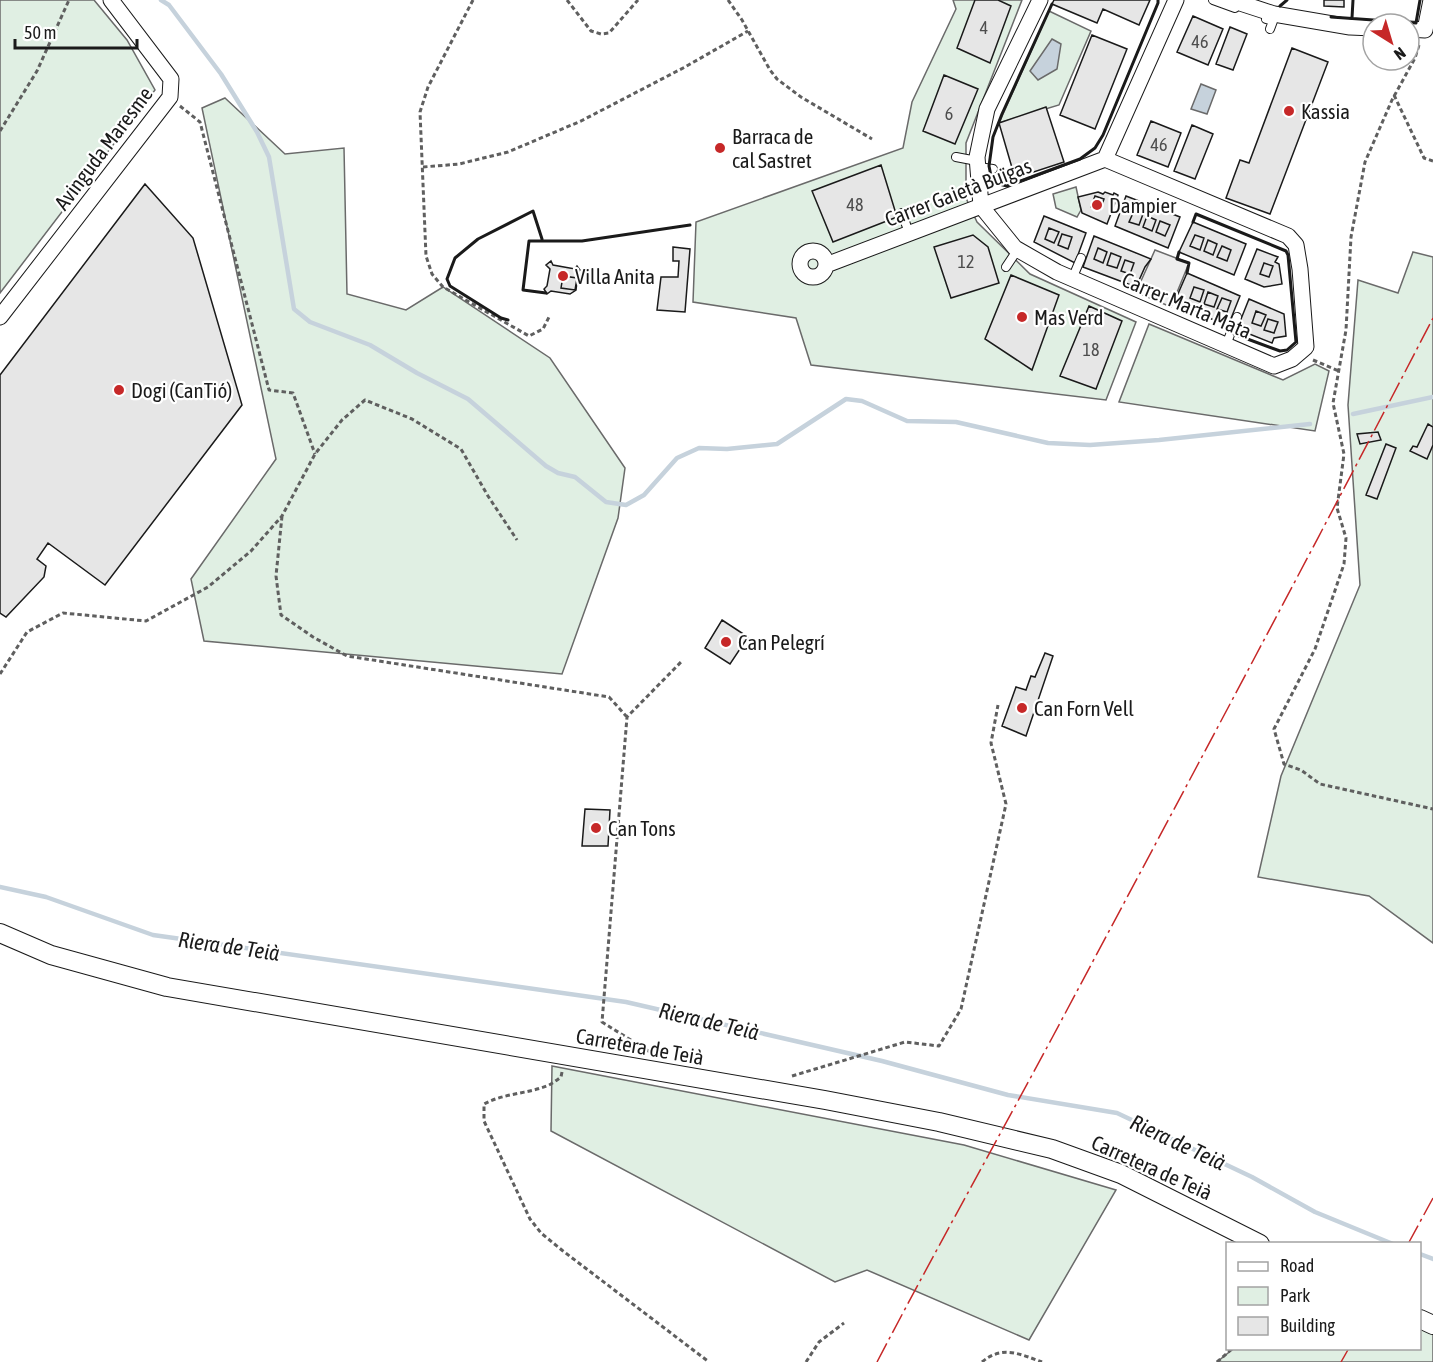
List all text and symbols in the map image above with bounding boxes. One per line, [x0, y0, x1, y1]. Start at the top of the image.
scale bar [15, 12, 136, 50]
north arrow [1361, 12, 1421, 72]
house number: 4 [980, 17, 988, 38]
text: 50 m [24, 22, 56, 43]
house number: 46 [1192, 31, 1208, 52]
text: N [1391, 44, 1409, 64]
street label: Avinguda Maresme [49, 82, 157, 214]
place label: Kassia [1301, 99, 1350, 123]
house number: 6 [945, 103, 953, 124]
marker: Kassia [1282, 104, 1296, 118]
place label: Barraca de cal Sastret [732, 124, 813, 172]
house number: 46 [1151, 134, 1167, 155]
marker: Barraca de cal Sastret [713, 141, 727, 155]
street label: Carrer Gaietà Buïgas [881, 153, 1035, 231]
place label: Dampier [1109, 193, 1177, 217]
house number: 48 [847, 194, 863, 215]
marker: Dampier [1090, 198, 1104, 212]
house number: 12 [958, 251, 974, 272]
place label: Villa Anita [575, 264, 655, 288]
street label: Carrer Marta Mata [1119, 267, 1255, 343]
marker: Villa Anita [556, 269, 570, 283]
place label: Mas Verd [1034, 305, 1103, 329]
marker: Mas Verd [1015, 310, 1029, 324]
house number: 18 [1083, 339, 1099, 360]
place label: Dogi (CanTió) [131, 378, 232, 402]
marker: Dogi (CanTió) [112, 383, 126, 397]
place label: Can Pelegrí [738, 630, 825, 654]
marker: Can Pelegrí [719, 635, 733, 649]
place label: Can Forn Vell [1034, 696, 1134, 720]
marker: Can Forn Vell [1015, 701, 1029, 715]
place label: Can Tons [608, 816, 676, 840]
marker: Can Tons [589, 821, 603, 835]
water label: Riera de Teià [177, 926, 281, 966]
water label: Riera de Teià [656, 997, 762, 1045]
street label: Carretera de Teià [574, 1023, 706, 1069]
water label: Riera de Teià [1126, 1109, 1230, 1175]
street label: Carretera de Teià [1088, 1130, 1216, 1204]
legend [1226, 1242, 1421, 1350]
text: Road [1280, 1255, 1314, 1276]
text: Park [1280, 1285, 1310, 1306]
text: Building [1280, 1315, 1335, 1336]

